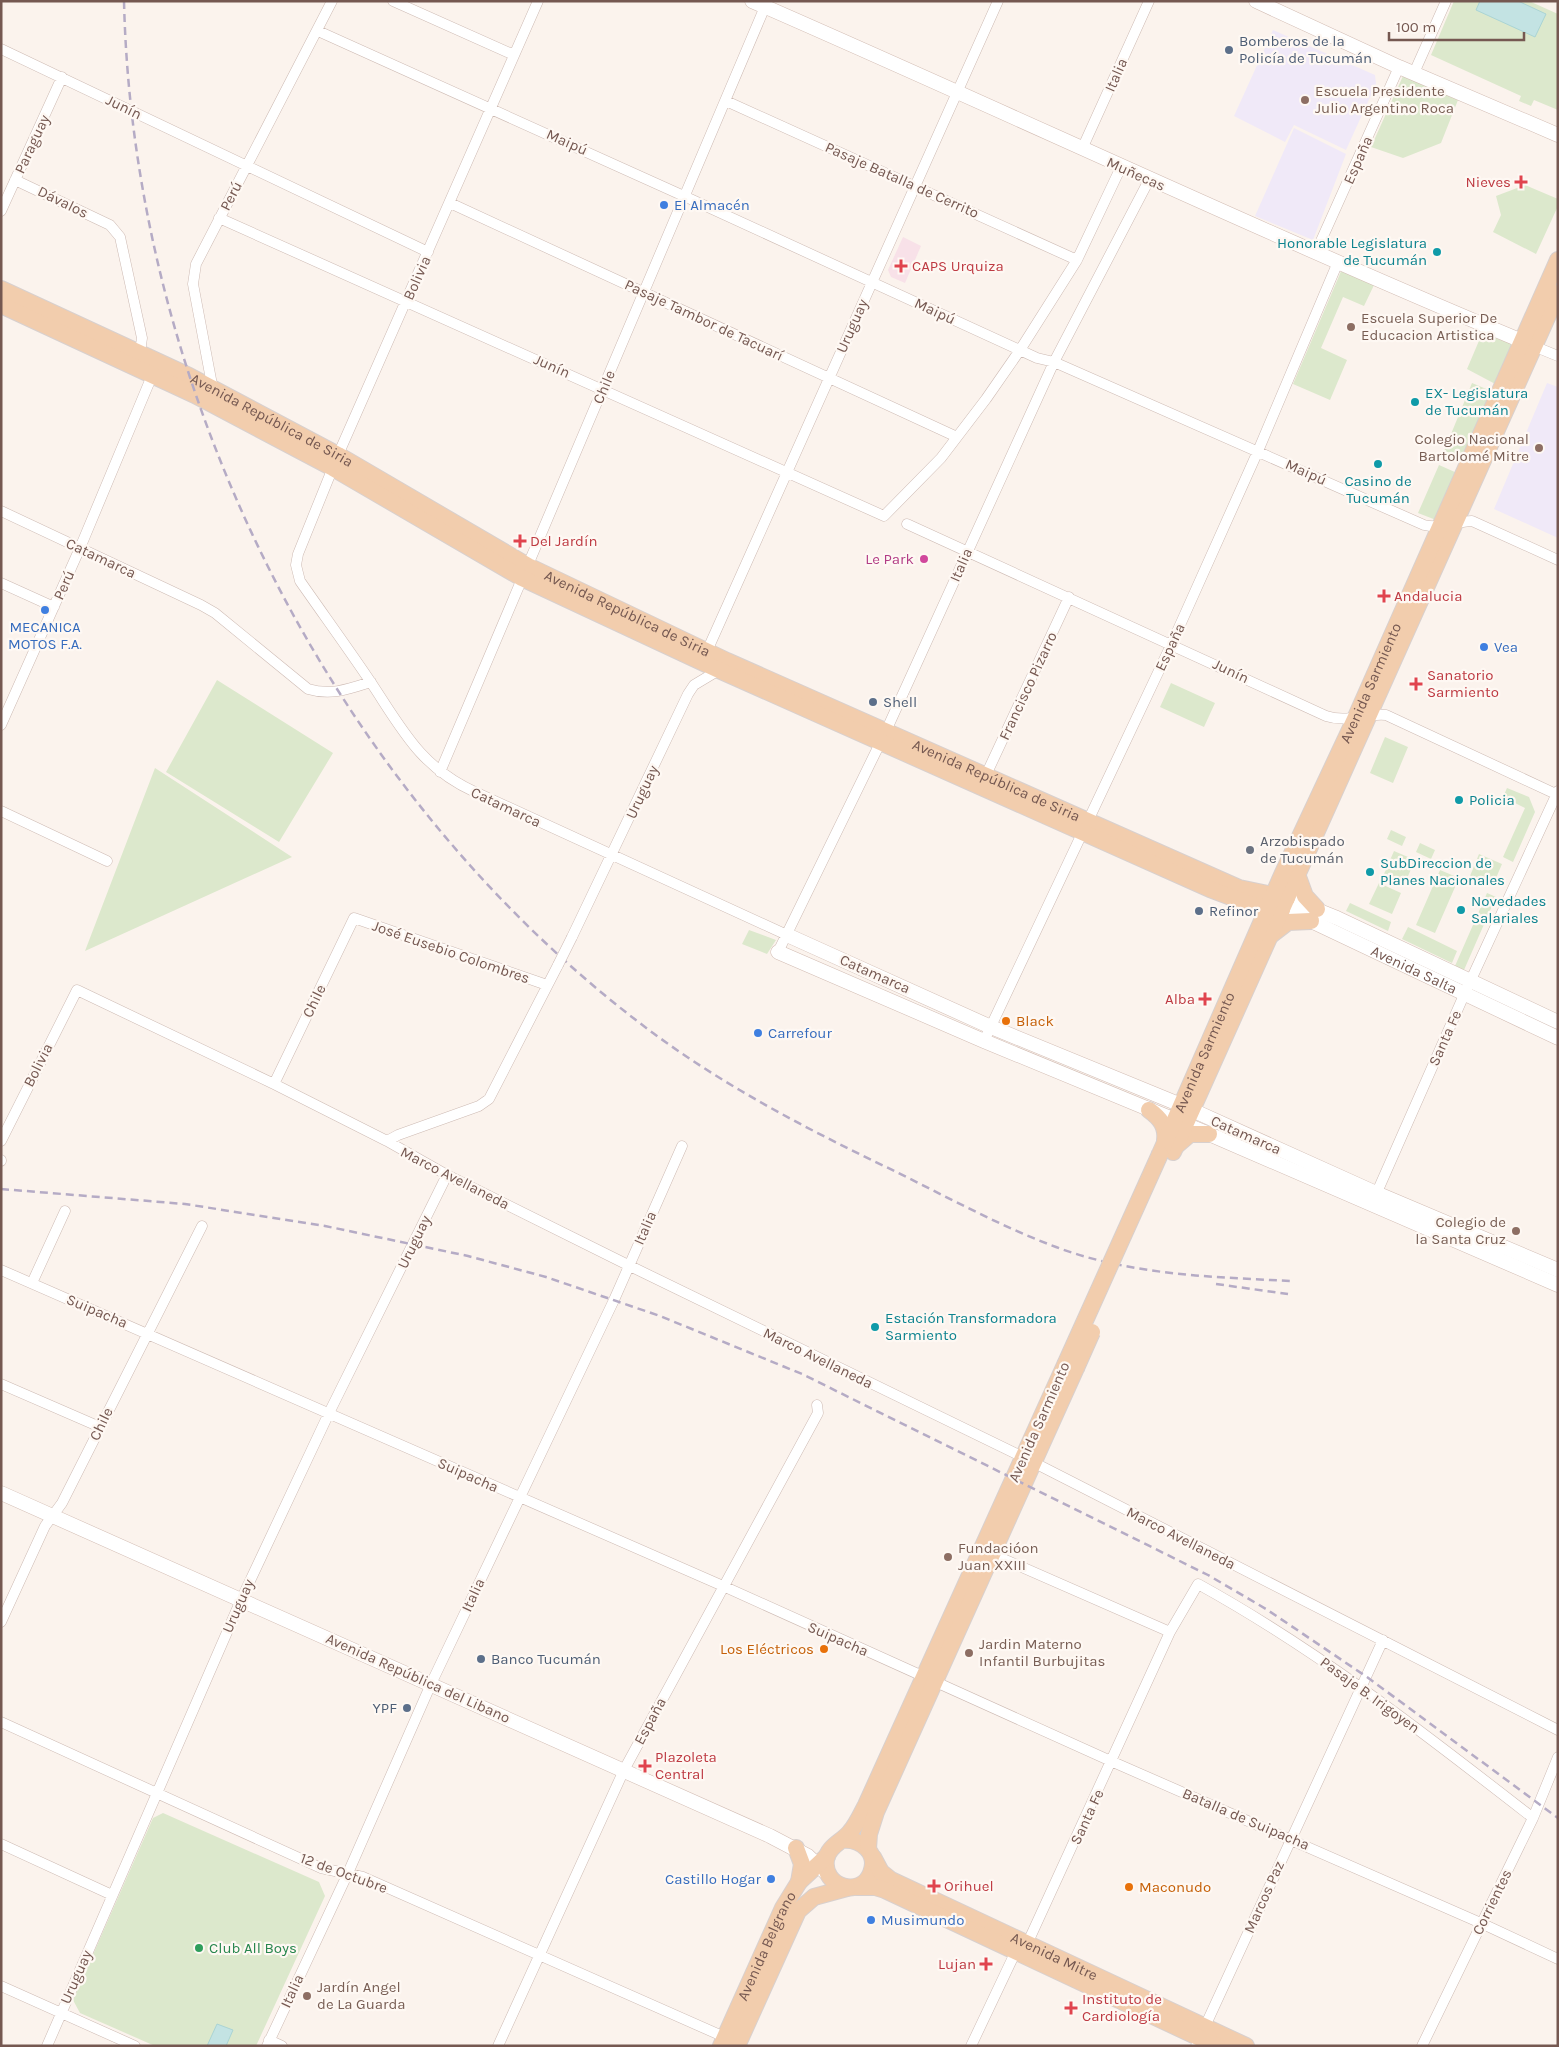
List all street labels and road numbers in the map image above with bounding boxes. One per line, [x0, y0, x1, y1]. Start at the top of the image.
street label: Italia [1101, 55, 1131, 95]
street label: Junín [103, 91, 145, 123]
street label: Paraguay [11, 112, 53, 176]
street label: Maipú [544, 125, 590, 159]
street label: España [1339, 133, 1377, 187]
street label: Pasaje Batalla de Cerrito [822, 138, 982, 222]
street label: Muñecas [1104, 153, 1168, 195]
street label: Perú [216, 178, 246, 214]
street label: Dávalos [35, 182, 91, 222]
street label: Bolivia [399, 253, 435, 303]
street label: Pasaje Tambor de Tacuarí [622, 275, 787, 365]
street label: Maipú [912, 294, 958, 328]
street label: Uruguay [832, 296, 872, 356]
street label: Junín [531, 350, 573, 382]
street label: Chile [589, 368, 619, 406]
street label: Avenida República de Siria [187, 369, 356, 471]
street label: Maipú [1283, 455, 1329, 489]
street label: Catamarca [63, 534, 139, 582]
street label: Italia [946, 545, 976, 585]
street label: Avenida República de Siria [542, 566, 713, 661]
street label: Perú [50, 567, 78, 603]
street label: España [1151, 620, 1189, 674]
street label: Avenida Sarmiento [1336, 620, 1405, 746]
street label: Francisco Pizarro [995, 629, 1061, 743]
street label: Junín [1210, 655, 1252, 687]
street label: Avenida República de Siria [910, 735, 1083, 825]
street label: Uruguay [622, 762, 662, 822]
street label: Catamarca [468, 783, 544, 831]
street label: José Eusebio Colombres [370, 917, 532, 987]
street label: Avenida Salta [1368, 942, 1460, 998]
street label: Catamarca [837, 951, 913, 997]
street label: Chile [298, 981, 330, 1021]
street label: Avenida Sarmiento [1170, 989, 1239, 1115]
street label: Santa Fe [1425, 1007, 1465, 1069]
street label: Bolivia [19, 1040, 57, 1090]
street label: Catamarca [1208, 1112, 1284, 1158]
street label: Marco Avellaneda [397, 1143, 513, 1213]
street label: Italia [630, 1208, 660, 1248]
street label: Uruguay [393, 1212, 435, 1272]
street label: Suipacha [64, 1290, 130, 1332]
street label: Marco Avellaneda [760, 1324, 876, 1392]
street label: Avenida Sarmiento [1004, 1359, 1074, 1485]
street label: Chile [85, 1404, 117, 1444]
street label: Suipacha [435, 1454, 501, 1496]
street label: Marco Avellaneda [1123, 1503, 1239, 1573]
street label: Italia [457, 1575, 489, 1615]
street label: Uruguay [218, 1576, 258, 1636]
street label: Suipacha [805, 1618, 871, 1660]
street label: Avenida República del Libano [323, 1629, 513, 1727]
street label: Pasaje B. Irigoyen [1317, 1653, 1423, 1737]
street label: España [630, 1694, 670, 1748]
street label: Batalla de Suipacha [1180, 1784, 1312, 1854]
street label: Santa Fe [1066, 1786, 1108, 1848]
street label: 12 de Octubre [298, 1849, 390, 1897]
street label: Marcos Paz [1240, 1858, 1288, 1936]
street label: Corrientes [1468, 1866, 1516, 1938]
street label: Avenida Belgrano [734, 1888, 800, 2003]
street label: Avenida Mitre [1008, 1928, 1101, 1984]
street label: Uruguay [56, 1947, 96, 2007]
street label: Italia [276, 1971, 308, 2011]

